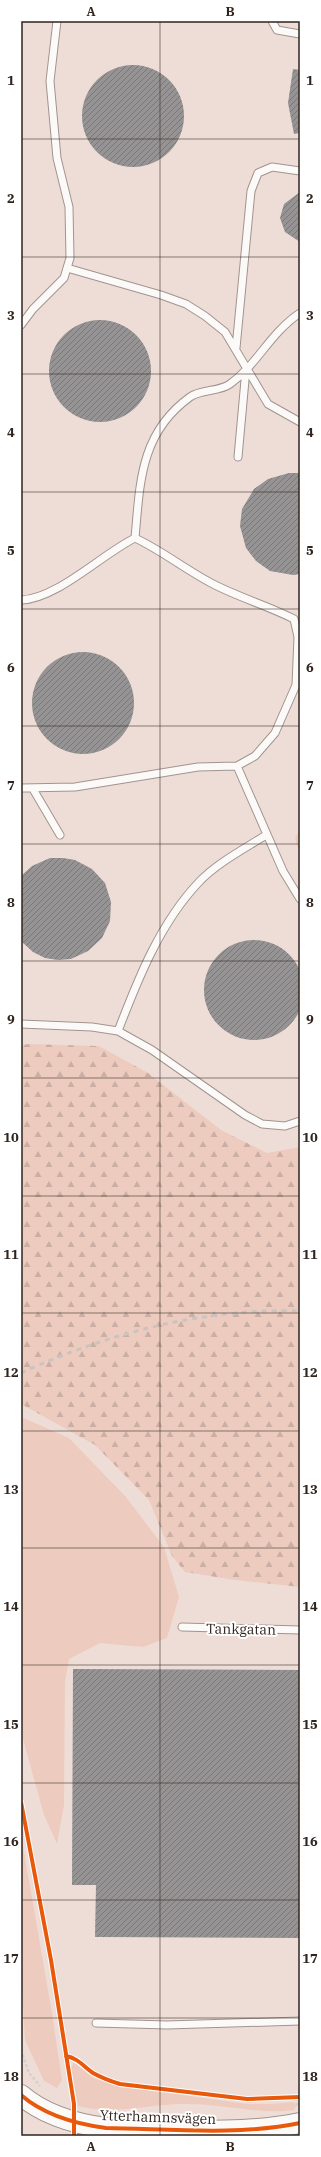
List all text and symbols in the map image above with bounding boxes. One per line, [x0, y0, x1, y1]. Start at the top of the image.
text: A [86, 3, 96, 20]
text: B [225, 3, 235, 20]
text: 1 [7, 72, 15, 89]
text: 1 [306, 72, 314, 89]
text: 2 [7, 190, 15, 207]
text: 2 [306, 190, 314, 207]
text: 3 [7, 307, 15, 324]
text: 3 [306, 307, 314, 324]
text: 4 [7, 424, 15, 441]
text: 4 [306, 424, 314, 441]
text: 5 [7, 542, 15, 559]
text: 5 [306, 542, 314, 559]
text: 6 [7, 659, 15, 676]
text: 6 [306, 659, 314, 676]
text: 7 [7, 777, 15, 794]
text: 7 [306, 777, 314, 794]
text: 8 [7, 894, 15, 911]
text: 8 [306, 894, 314, 911]
text: 9 [7, 1011, 15, 1028]
text: 9 [306, 1011, 314, 1028]
text: 10 [3, 1129, 19, 1146]
text: 10 [302, 1129, 318, 1146]
text: 11 [3, 1246, 19, 1263]
text: 11 [302, 1246, 318, 1263]
text: 12 [3, 1364, 19, 1381]
text: 12 [302, 1364, 318, 1381]
text: 13 [3, 1481, 19, 1498]
text: 13 [302, 1481, 318, 1498]
text: 14 [3, 1598, 19, 1615]
text: 14 [302, 1598, 318, 1615]
street label: Tankgatan [206, 1619, 276, 1639]
text: 15 [3, 1716, 19, 1733]
text: 15 [302, 1716, 318, 1733]
text: 16 [3, 1833, 19, 1850]
text: 16 [302, 1833, 318, 1850]
text: 17 [3, 1950, 19, 1967]
text: 17 [302, 1950, 318, 1967]
text: 18 [3, 2068, 19, 2085]
text: 18 [302, 2068, 318, 2085]
street label: Ytterhamnsvägen [100, 2106, 216, 2128]
text: A [86, 2138, 96, 2155]
text: B [225, 2138, 235, 2155]

